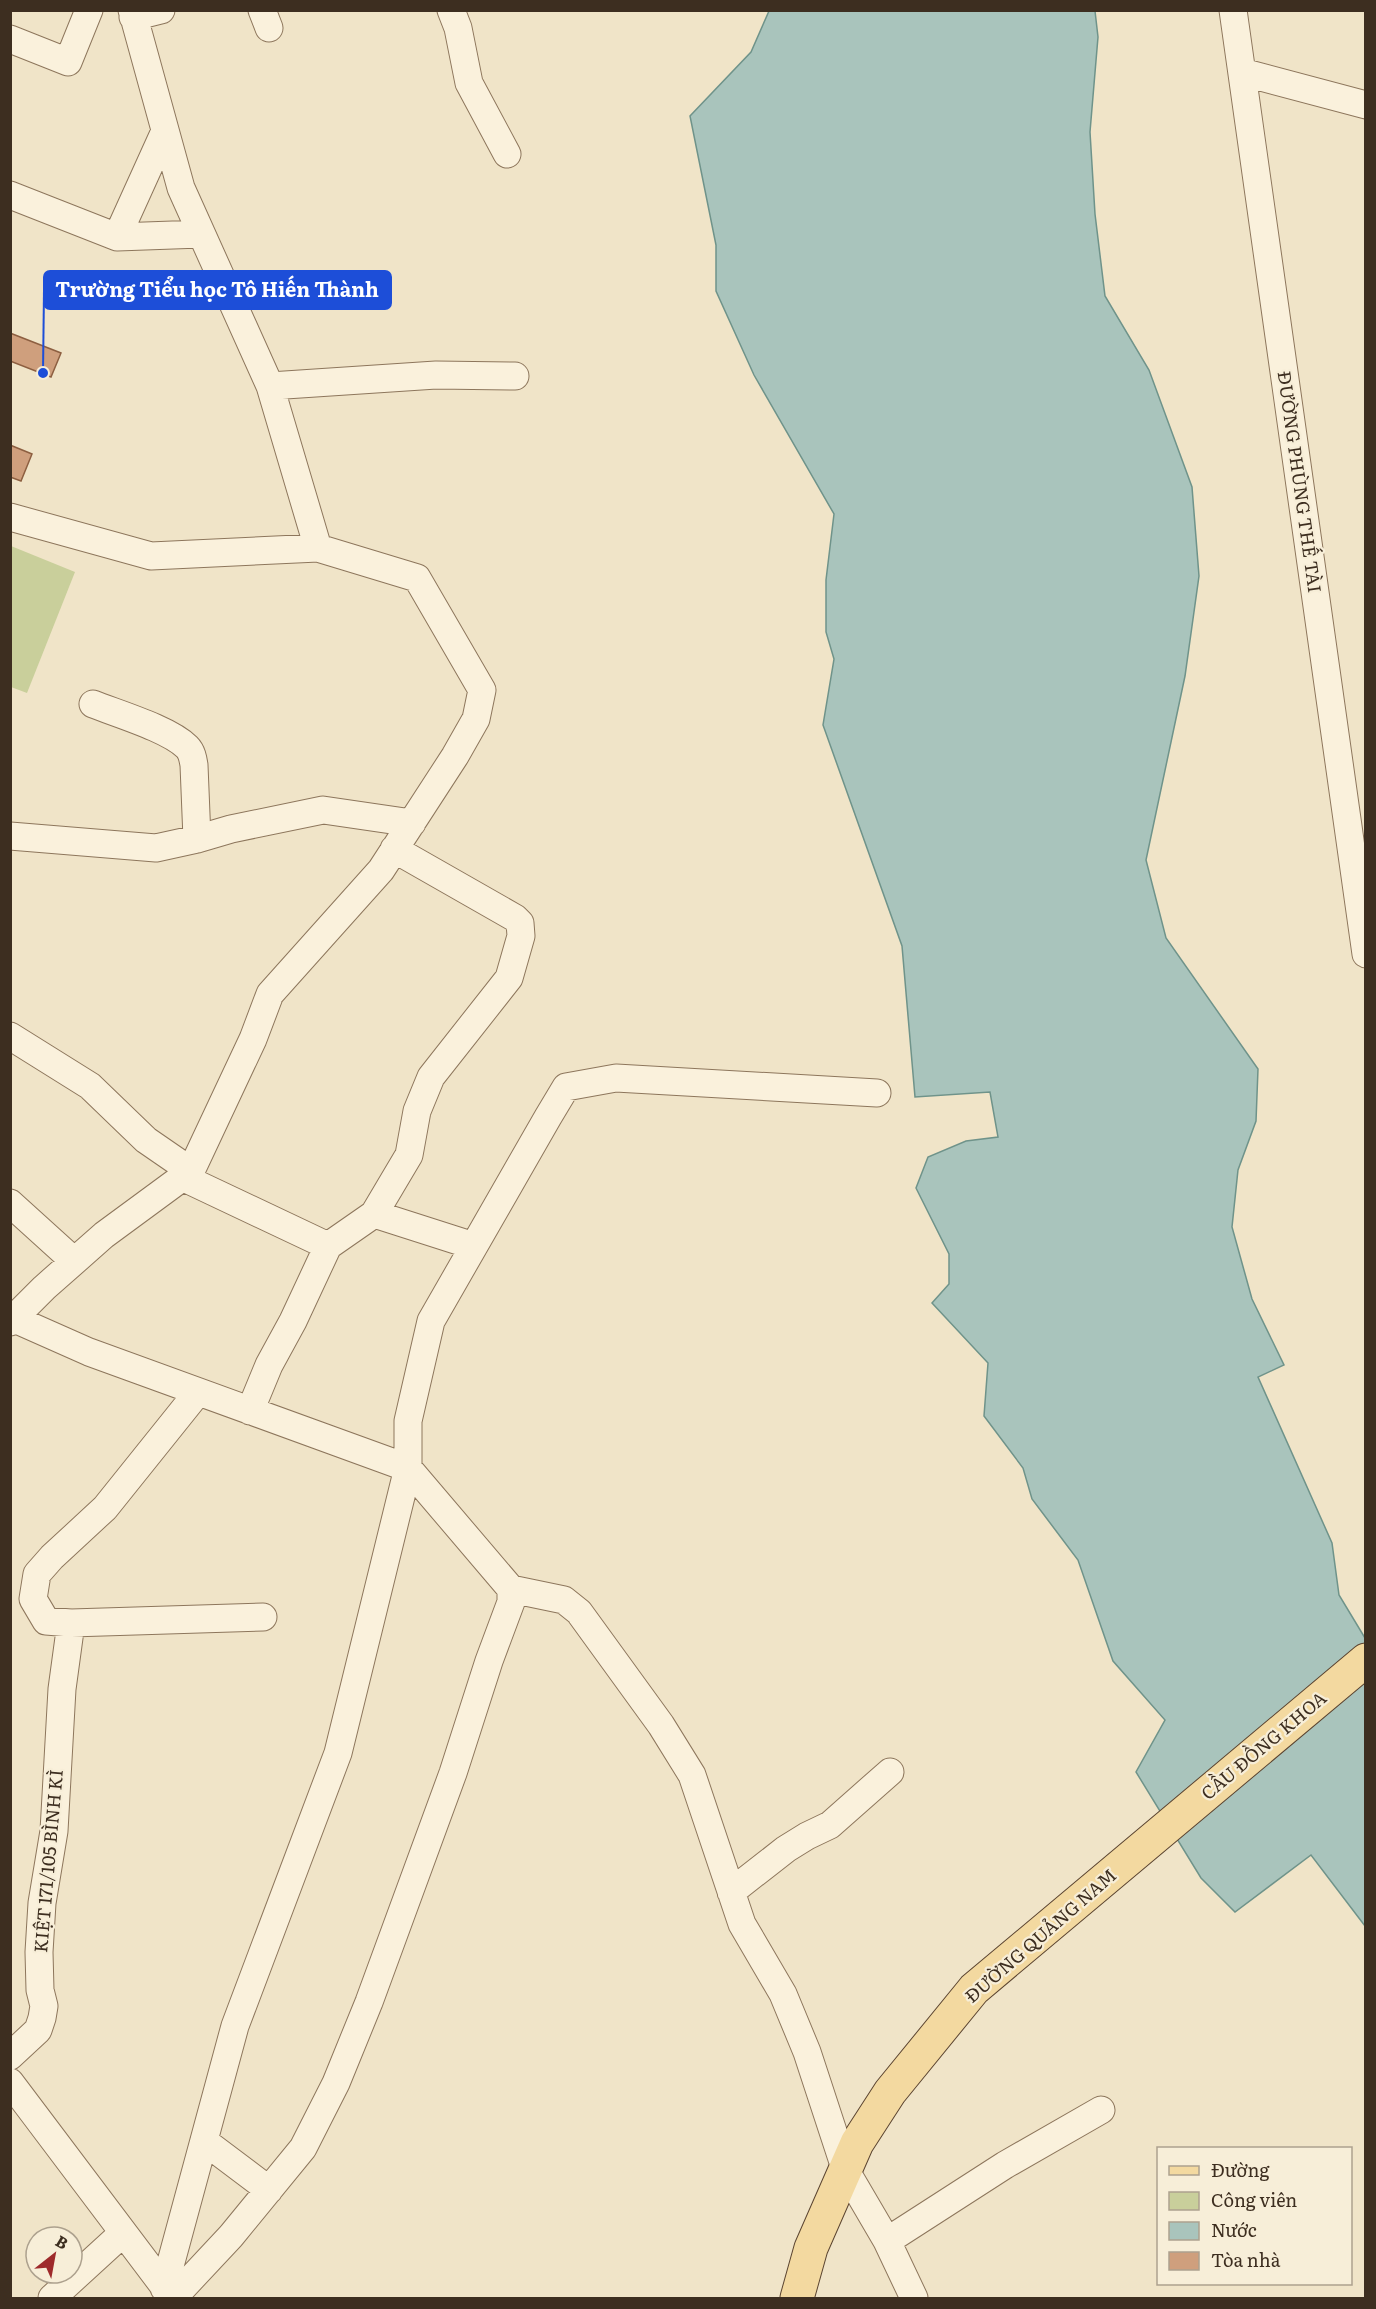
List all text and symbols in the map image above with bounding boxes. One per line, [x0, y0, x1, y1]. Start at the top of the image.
callout: Trường Tiểu học Tô Hiến Thành [44, 271, 391, 309]
text: Trường Tiểu học Tô Hiến Thành [55, 273, 379, 303]
street label: ĐƯỜNG PHÙNG THẾ TÀI [1272, 369, 1330, 595]
street label: CẦU ĐỒNG KHOA [1194, 1683, 1332, 1806]
street label: KIỆT 171/105 BÌNH KÌ [26, 1768, 69, 1954]
street label: ĐƯỜNG QUẢNG NAM [958, 1861, 1122, 2008]
legend [1157, 2147, 1352, 2285]
text: Đường [1211, 2156, 1270, 2183]
text: Công viên [1211, 2186, 1297, 2213]
text: Nước [1211, 2216, 1257, 2243]
north arrow [24, 2225, 84, 2285]
text: B [51, 2228, 73, 2254]
text: Tòa nhà [1211, 2246, 1281, 2273]

